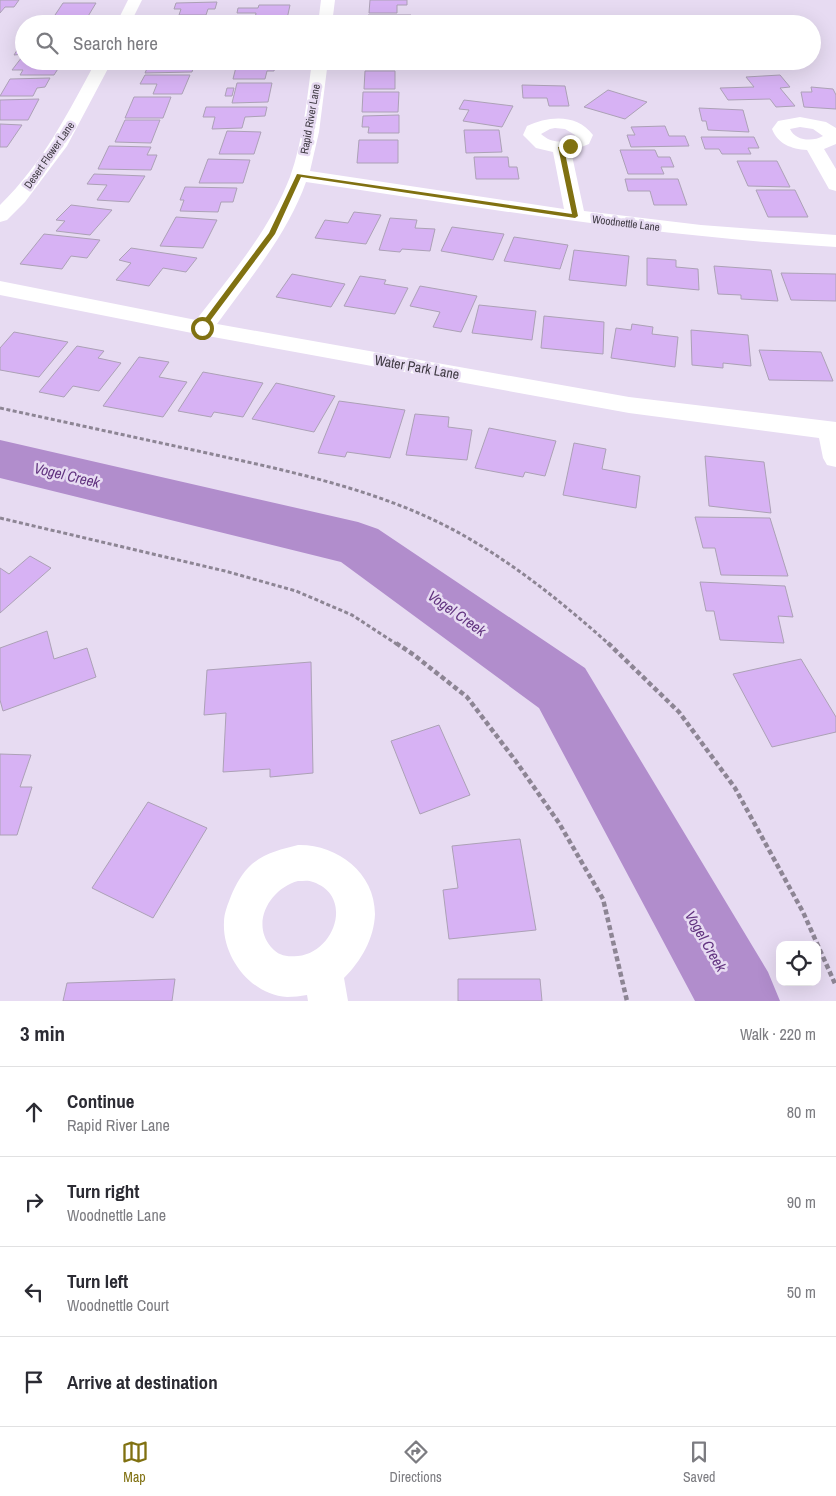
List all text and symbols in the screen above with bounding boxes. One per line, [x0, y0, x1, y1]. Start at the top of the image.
search box [15, 15, 821, 70]
icon: search [33, 29, 61, 57]
text: Search here [73, 30, 158, 56]
street label: Rapid River Lane [297, 83, 323, 155]
street label: Desert Flower Lane [21, 119, 77, 191]
route end [559, 135, 582, 158]
street label: Woodnettle Lane [591, 212, 661, 234]
route start [191, 317, 214, 340]
street label: Water Park Lane [373, 351, 461, 383]
water label: Vogel Creek [32, 457, 103, 493]
water label: Vogel Creek [424, 585, 491, 641]
water label: Vogel Creek [680, 907, 732, 976]
map controls [776, 941, 821, 986]
button: locate [776, 941, 821, 986]
text: 3 min [20, 1019, 65, 1048]
text: Walk · 220 m [740, 1023, 816, 1045]
text: Continue [67, 1088, 135, 1114]
icon: ahead [20, 1098, 48, 1126]
text: 80 m [787, 1101, 816, 1123]
text: Rapid River Lane [67, 1114, 170, 1136]
text: Turn right [67, 1178, 139, 1204]
icon: right [20, 1188, 48, 1216]
text: 90 m [787, 1191, 816, 1213]
text: Woodnettle Lane [67, 1204, 166, 1226]
text: Turn left [67, 1268, 128, 1294]
icon: left [20, 1278, 48, 1306]
text: 50 m [787, 1281, 816, 1303]
text: Woodnettle Court [67, 1294, 169, 1316]
icon: arrive [20, 1368, 48, 1396]
text: Arrive at destination [67, 1369, 218, 1395]
tab: Map [121, 1438, 149, 1486]
tab: Directions [390, 1438, 442, 1486]
tab: Saved [683, 1438, 715, 1486]

